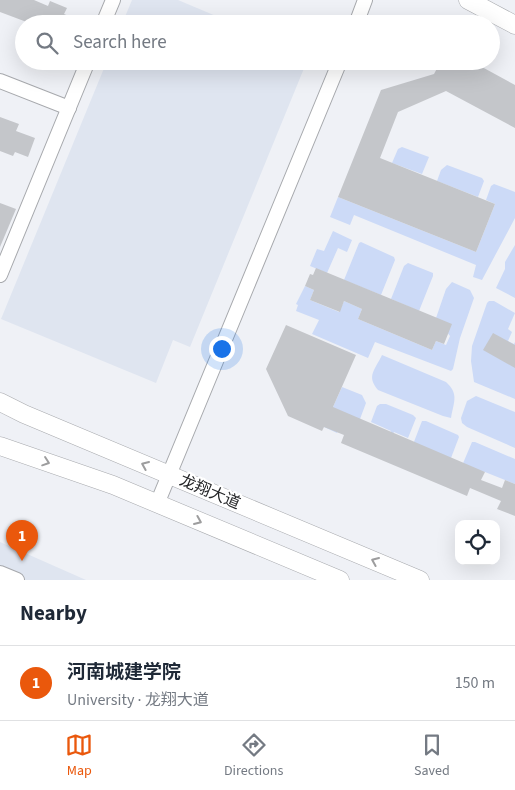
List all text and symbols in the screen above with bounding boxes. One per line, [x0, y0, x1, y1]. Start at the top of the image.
search box [15, 15, 500, 70]
icon: search [33, 29, 61, 57]
text: Search here [73, 29, 167, 56]
your location [209, 336, 235, 362]
one-way arrow [41, 456, 50, 466]
one-way arrow [141, 460, 150, 471]
street label: 龙翔大道 [176, 469, 244, 515]
one-way arrow [193, 515, 201, 525]
pin: 1 [6, 520, 38, 561]
map controls [455, 520, 500, 565]
button: locate [455, 520, 500, 565]
one-way arrow [372, 557, 380, 567]
text: Nearby [20, 598, 87, 628]
text: 河南城建学院 [67, 659, 181, 686]
text: 1 [32, 672, 40, 694]
text: 150 m [455, 672, 495, 694]
text: University · 龙翔大道 [67, 689, 209, 711]
tab: Map [65, 731, 93, 781]
tab: Directions [224, 731, 283, 781]
tab: Saved [414, 731, 450, 781]

